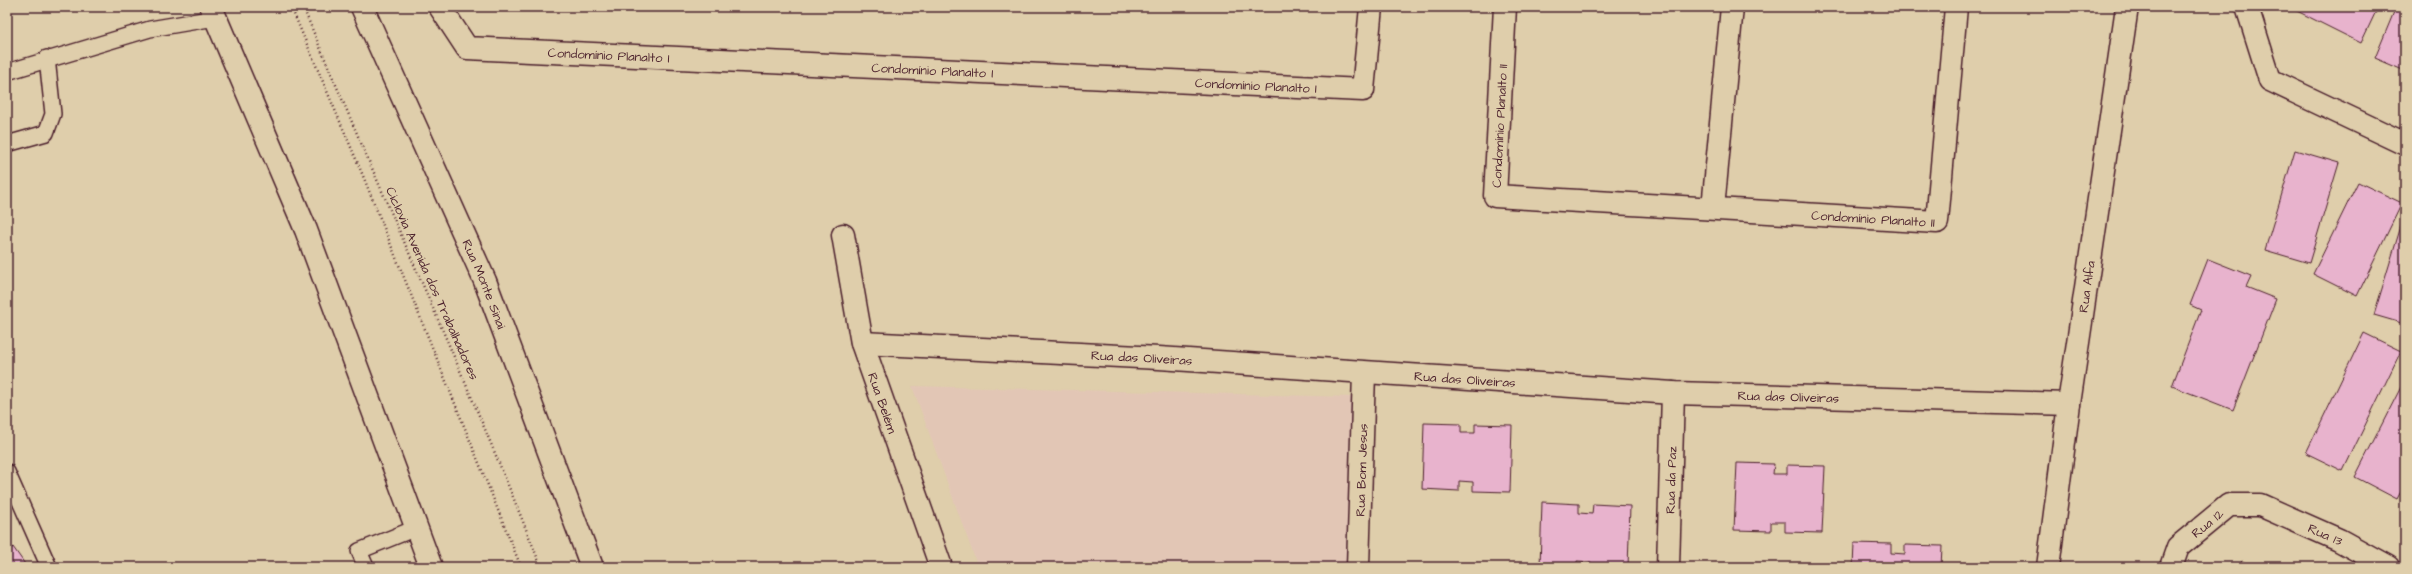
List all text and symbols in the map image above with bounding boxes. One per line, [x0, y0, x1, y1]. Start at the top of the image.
street label: Condomínio Planalto I [547, 44, 670, 67]
street label: Condomínio Planalto I [871, 59, 994, 83]
street label: Condomínio Planalto II [1488, 64, 1512, 188]
street label: Condomínio Planalto I [1195, 74, 1317, 98]
street label: Ciclovia Avenida dos Trabalhadores [381, 184, 483, 383]
street label: Condomínio Planalto II [1811, 207, 1935, 232]
street label: Rua Monte Sinai [457, 237, 510, 332]
street label: Rua Alfa [2074, 259, 2100, 314]
street label: Rua das Oliveiras [1090, 347, 1193, 370]
street label: Rua das Oliveiras [1414, 367, 1517, 392]
street label: Rua Belém [863, 370, 901, 437]
street label: Rua das Oliveiras [1737, 387, 1840, 408]
street label: Rua Bom Jesus [1352, 423, 1372, 517]
street label: Rua da Paz [1662, 445, 1681, 514]
street label: Rua 12 [2188, 505, 2228, 542]
street label: Rua 13 [2305, 519, 2346, 551]

